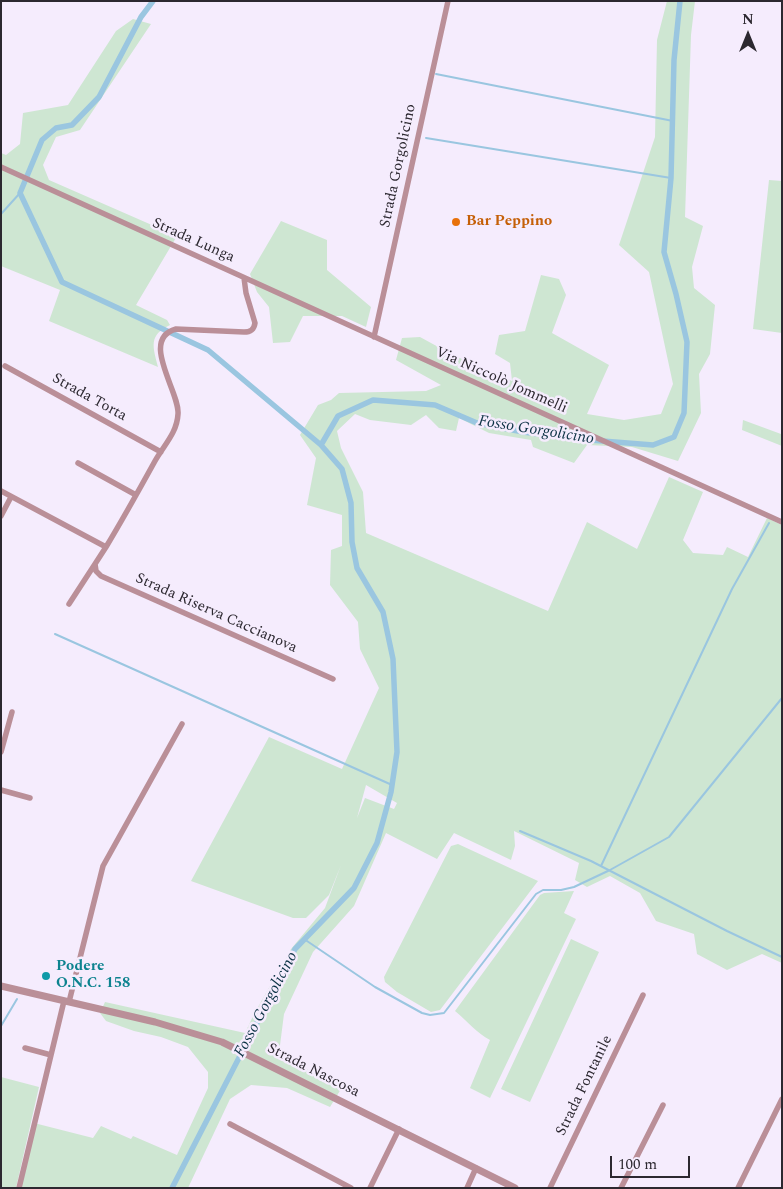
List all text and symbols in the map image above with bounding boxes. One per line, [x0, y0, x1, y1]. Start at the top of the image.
text: N [742, 9, 754, 30]
north arrow [723, 10, 773, 60]
street label: Strada Gorgolicino [377, 102, 421, 230]
place label: Bar Peppino [466, 213, 552, 231]
street label: Strada Lunga [149, 215, 237, 267]
marker: Bar Peppino [450, 216, 462, 228]
street label: Via Niccolò Jommelli [432, 344, 570, 418]
street label: Strada Torta [49, 370, 129, 426]
water label: Fosso Gorgolicino [477, 412, 595, 450]
street label: Strada Riserva Caccianova [132, 570, 300, 658]
water label: Fosso Gorgolicino [231, 949, 303, 1061]
place label: Podere O.N.C. 158 [56, 958, 130, 993]
marker: Podere O.N.C. 158 [40, 970, 52, 982]
street label: Strada Fontanile [553, 1033, 617, 1139]
street label: Strada Nascosa [264, 1040, 362, 1102]
scale bar [613, 1146, 693, 1178]
text: 100 m [618, 1153, 657, 1176]

